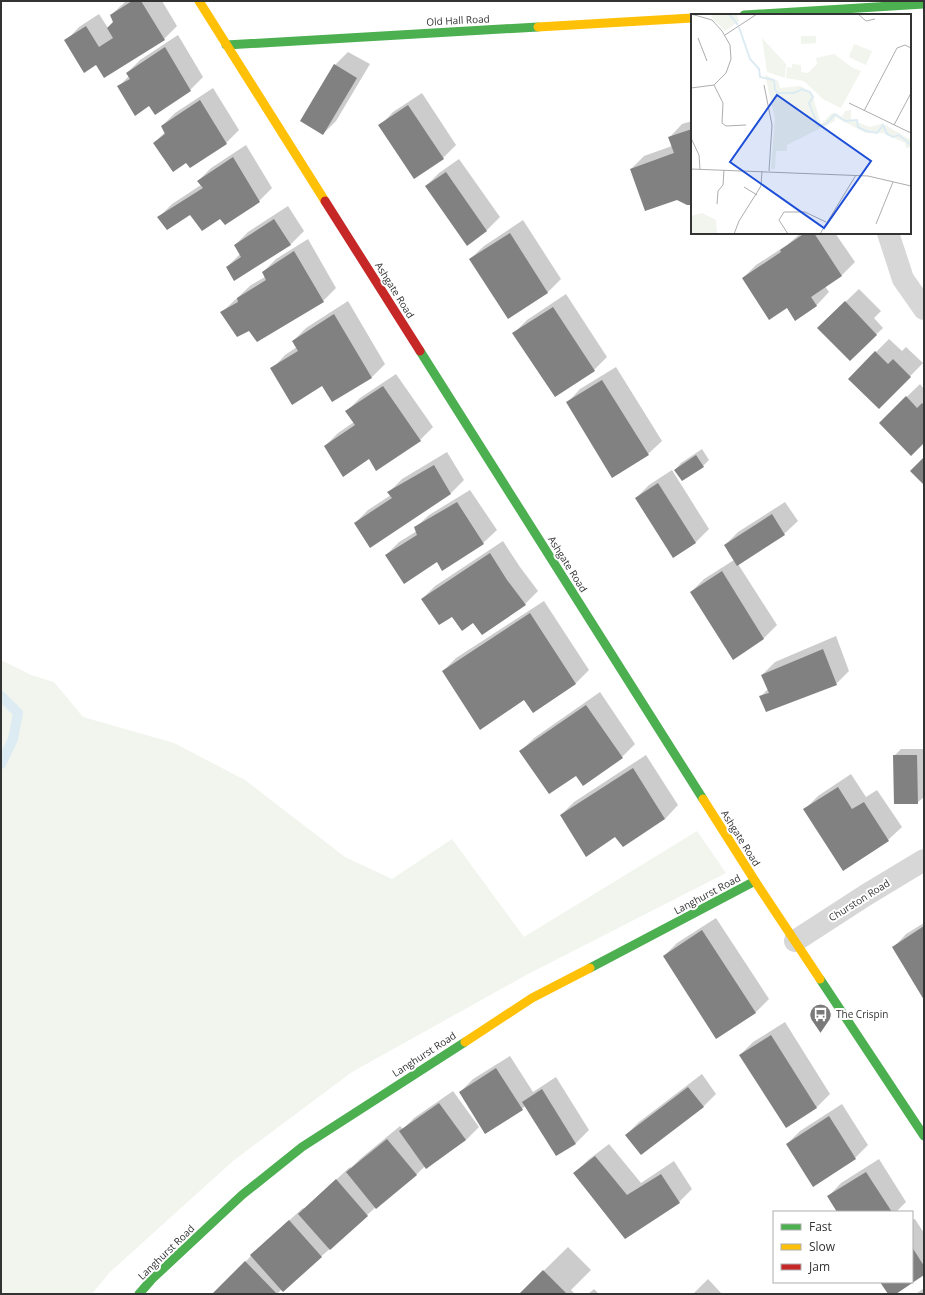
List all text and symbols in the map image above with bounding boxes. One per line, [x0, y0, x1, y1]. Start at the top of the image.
street label: Old Hall Road [426, 11, 490, 29]
inset map [691, 14, 911, 234]
street label: Ashgate Road [372, 259, 418, 321]
street label: Ashgate Road [545, 533, 591, 595]
street label: Ashgate Road [718, 807, 764, 869]
street label: Langhurst Road [671, 871, 743, 917]
street label: Churston Road [826, 876, 892, 924]
bus stop icon: The Crispin [808, 1001, 834, 1034]
place label: The Crispin [836, 1007, 888, 1021]
street label: Langhurst Road [389, 1028, 459, 1080]
legend [773, 1211, 913, 1283]
text: Fast [809, 1218, 832, 1235]
street label: Langhurst Road [135, 1221, 197, 1283]
text: Slow [809, 1238, 836, 1255]
text: Jam [808, 1258, 830, 1275]

